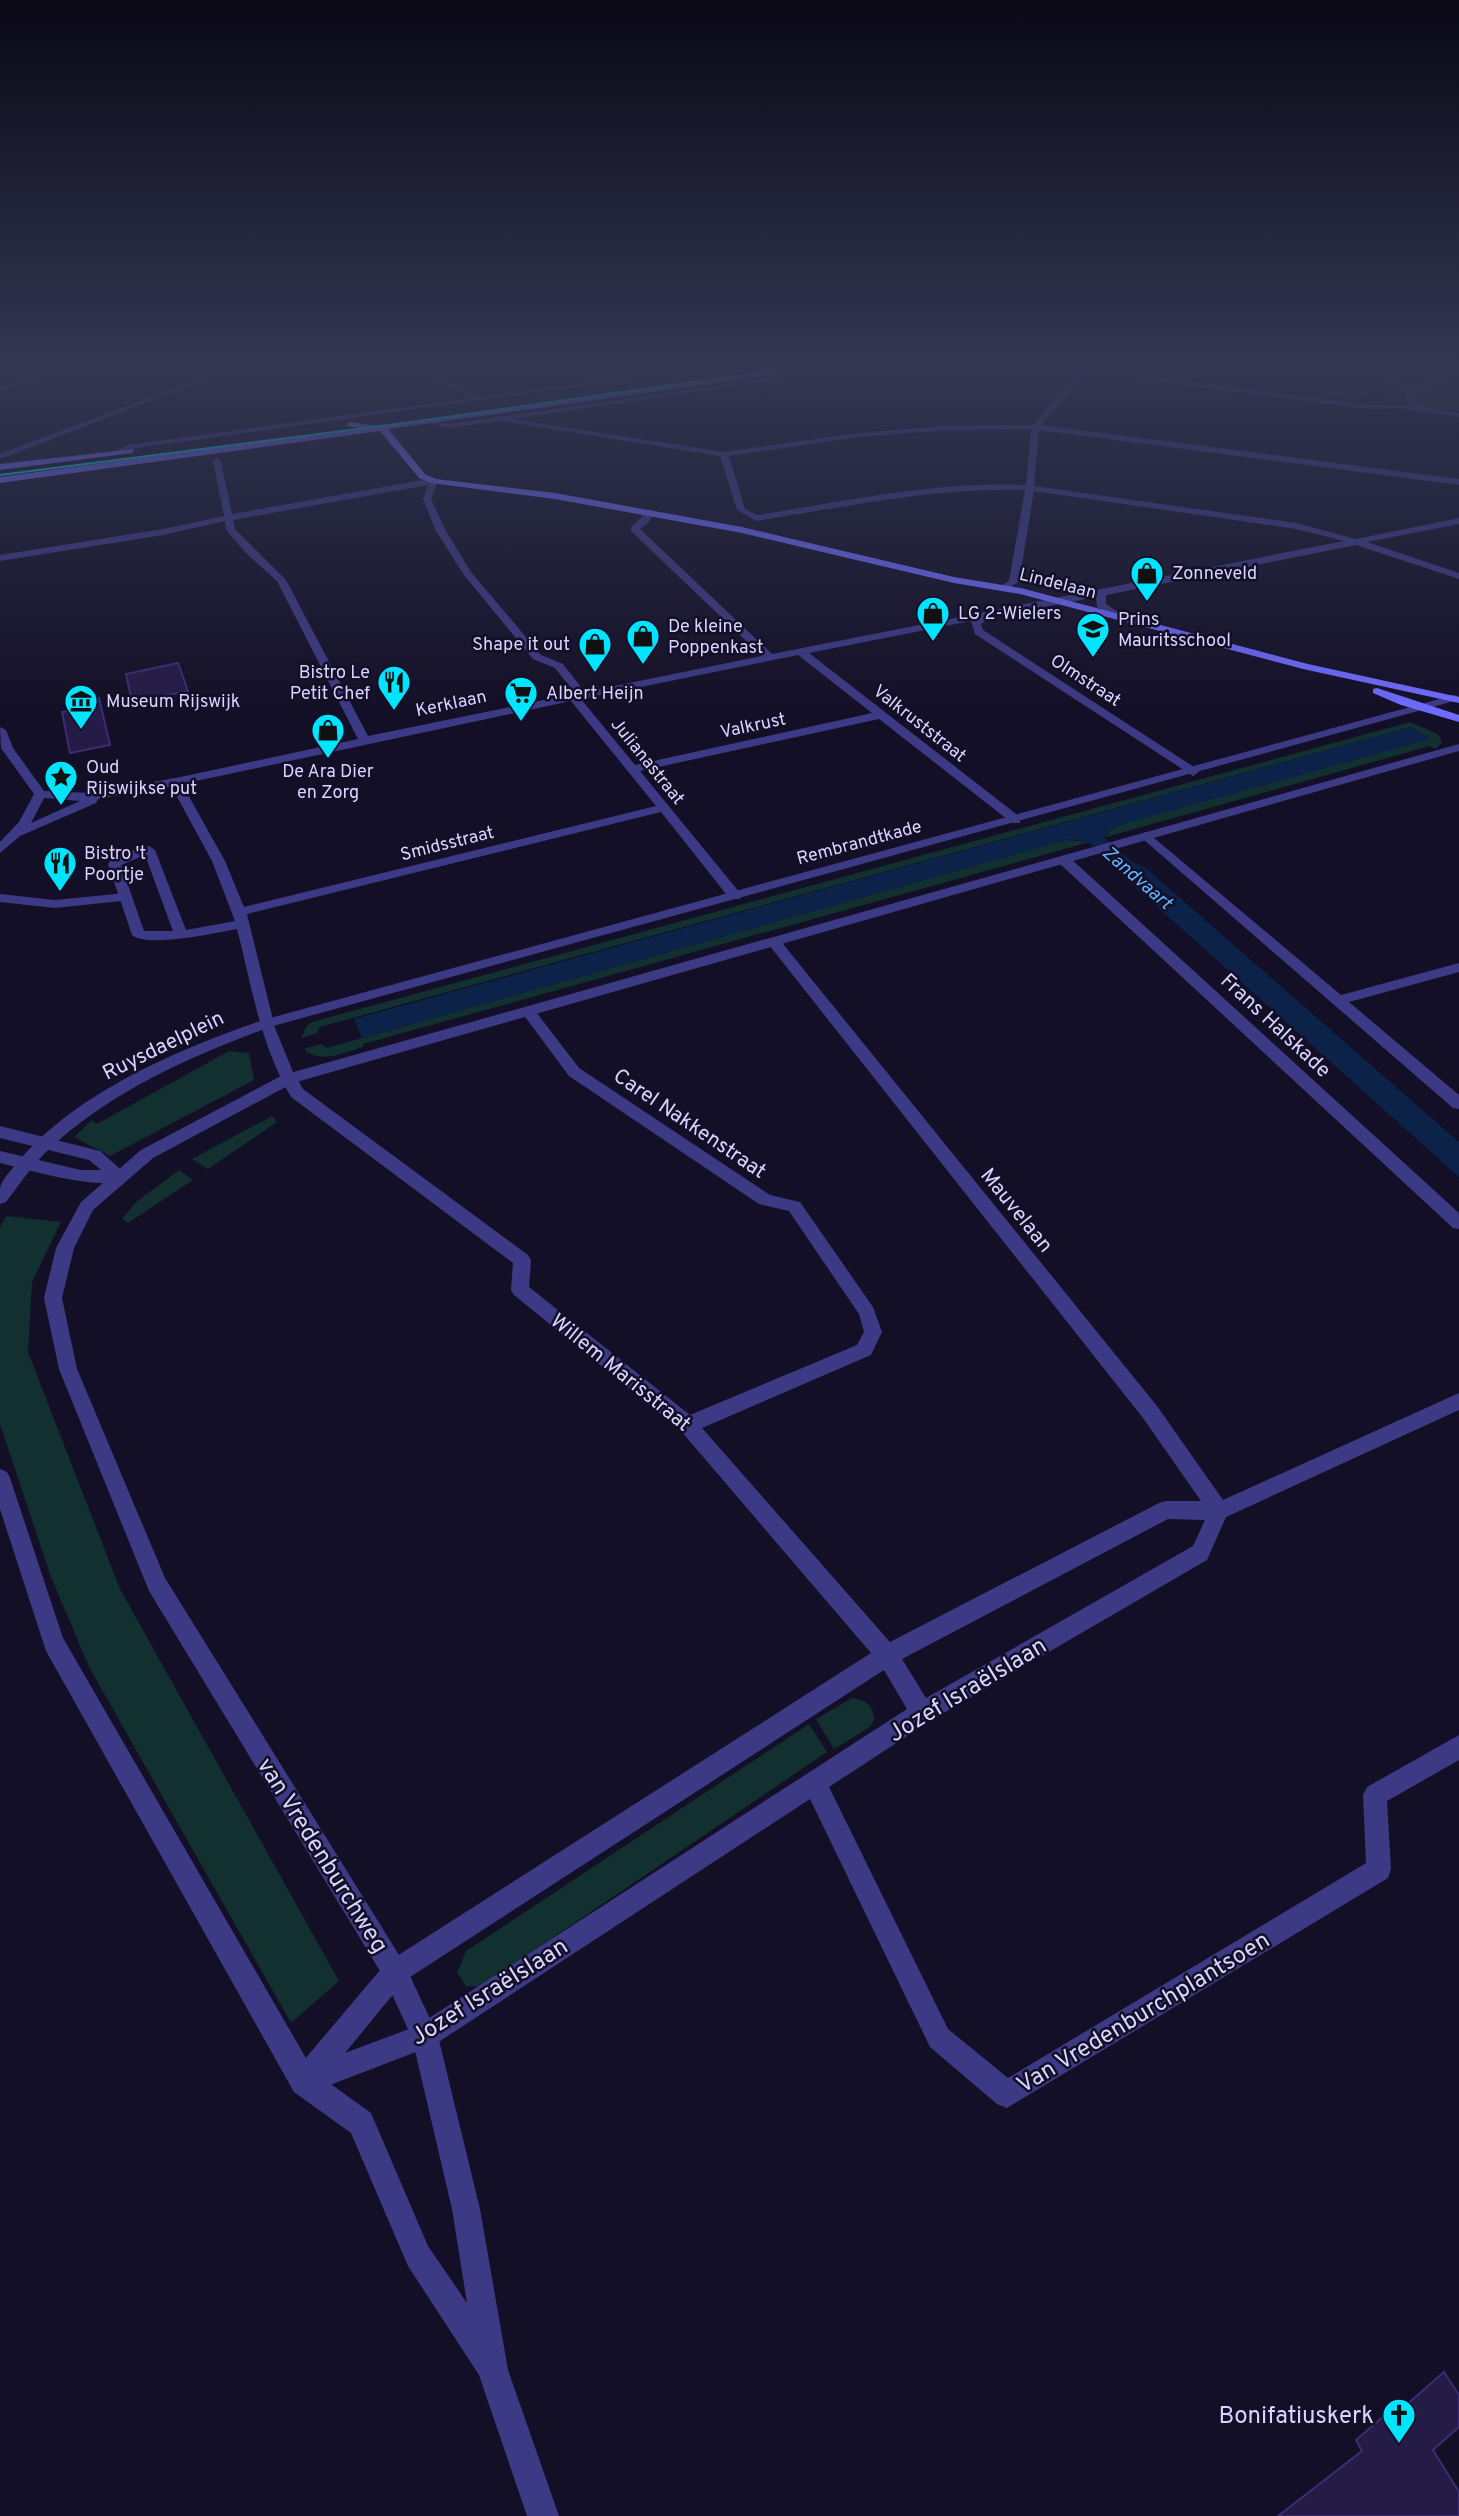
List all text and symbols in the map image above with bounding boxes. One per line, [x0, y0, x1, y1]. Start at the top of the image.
shop icon: Zonneveld [1128, 554, 1166, 603]
place label: Zonneveld [1172, 563, 1257, 586]
street label: Lindelaan [1017, 564, 1099, 605]
shop icon: LG 2-Wielers [914, 594, 952, 643]
place label: LG 2-Wielers [958, 603, 1062, 626]
place label: Prins Mauritsschool [1118, 609, 1231, 653]
school or university icon: Prins Mauritsschool [1074, 610, 1112, 659]
place label: De kleine Poppenkast [668, 616, 764, 660]
shop icon: De kleine Poppenkast [624, 617, 662, 666]
shop icon: Shape it out [576, 625, 614, 674]
place label: Shape it out [472, 634, 570, 657]
street label: Olmstraat [1046, 650, 1125, 713]
place label: Bistro Le Petit Chef [290, 662, 370, 706]
restaurant icon: Bistro Le Petit Chef [375, 663, 413, 712]
supermarket icon: Albert Heijn [502, 674, 540, 723]
street label: Valkruststraat [868, 680, 971, 768]
museum icon: Museum Rijswijk [62, 682, 100, 731]
place label: Albert Heijn [546, 683, 644, 706]
street label: Kerklaan [414, 686, 489, 723]
place label: Museum Rijswijk [106, 691, 240, 714]
street label: Valkrust [718, 708, 788, 745]
shop icon: De Ara Dier en Zorg [309, 711, 347, 760]
street label: Julianastraat [605, 714, 689, 810]
place label: Oud Rijswijkse put [86, 757, 197, 801]
place icon: Oud Rijswijkse put [42, 758, 80, 807]
place label: De Ara Dier en Zorg [282, 761, 374, 805]
street label: Rembrandtkade [794, 816, 924, 871]
street label: Smidsstraat [398, 822, 497, 867]
water label: Zandvaart [1097, 842, 1178, 916]
place label: Bistro 't Poortje [84, 843, 146, 887]
restaurant icon: Bistro 't Poortje [41, 844, 79, 893]
street label: Frans Halskade [1214, 968, 1336, 1084]
street label: Ruysdaelplein [99, 1005, 229, 1087]
street label: Carel Nakkenstraat [607, 1063, 771, 1185]
street label: Mauvelaan [974, 1163, 1058, 1259]
street label: Willem Marisstraat [544, 1308, 696, 1438]
street label: Jozef Israëlslaan [883, 1632, 1053, 1750]
street label: van Vredenburchweg [249, 1753, 394, 1959]
street label: Van Vredenburchplantsoen [1012, 1926, 1276, 2101]
street label: Jozef Israëlslaan [406, 1932, 574, 2053]
church icon: Bonifatiuskerk [1380, 2396, 1418, 2445]
place label: Bonifatiuskerk [1218, 2402, 1374, 2432]

